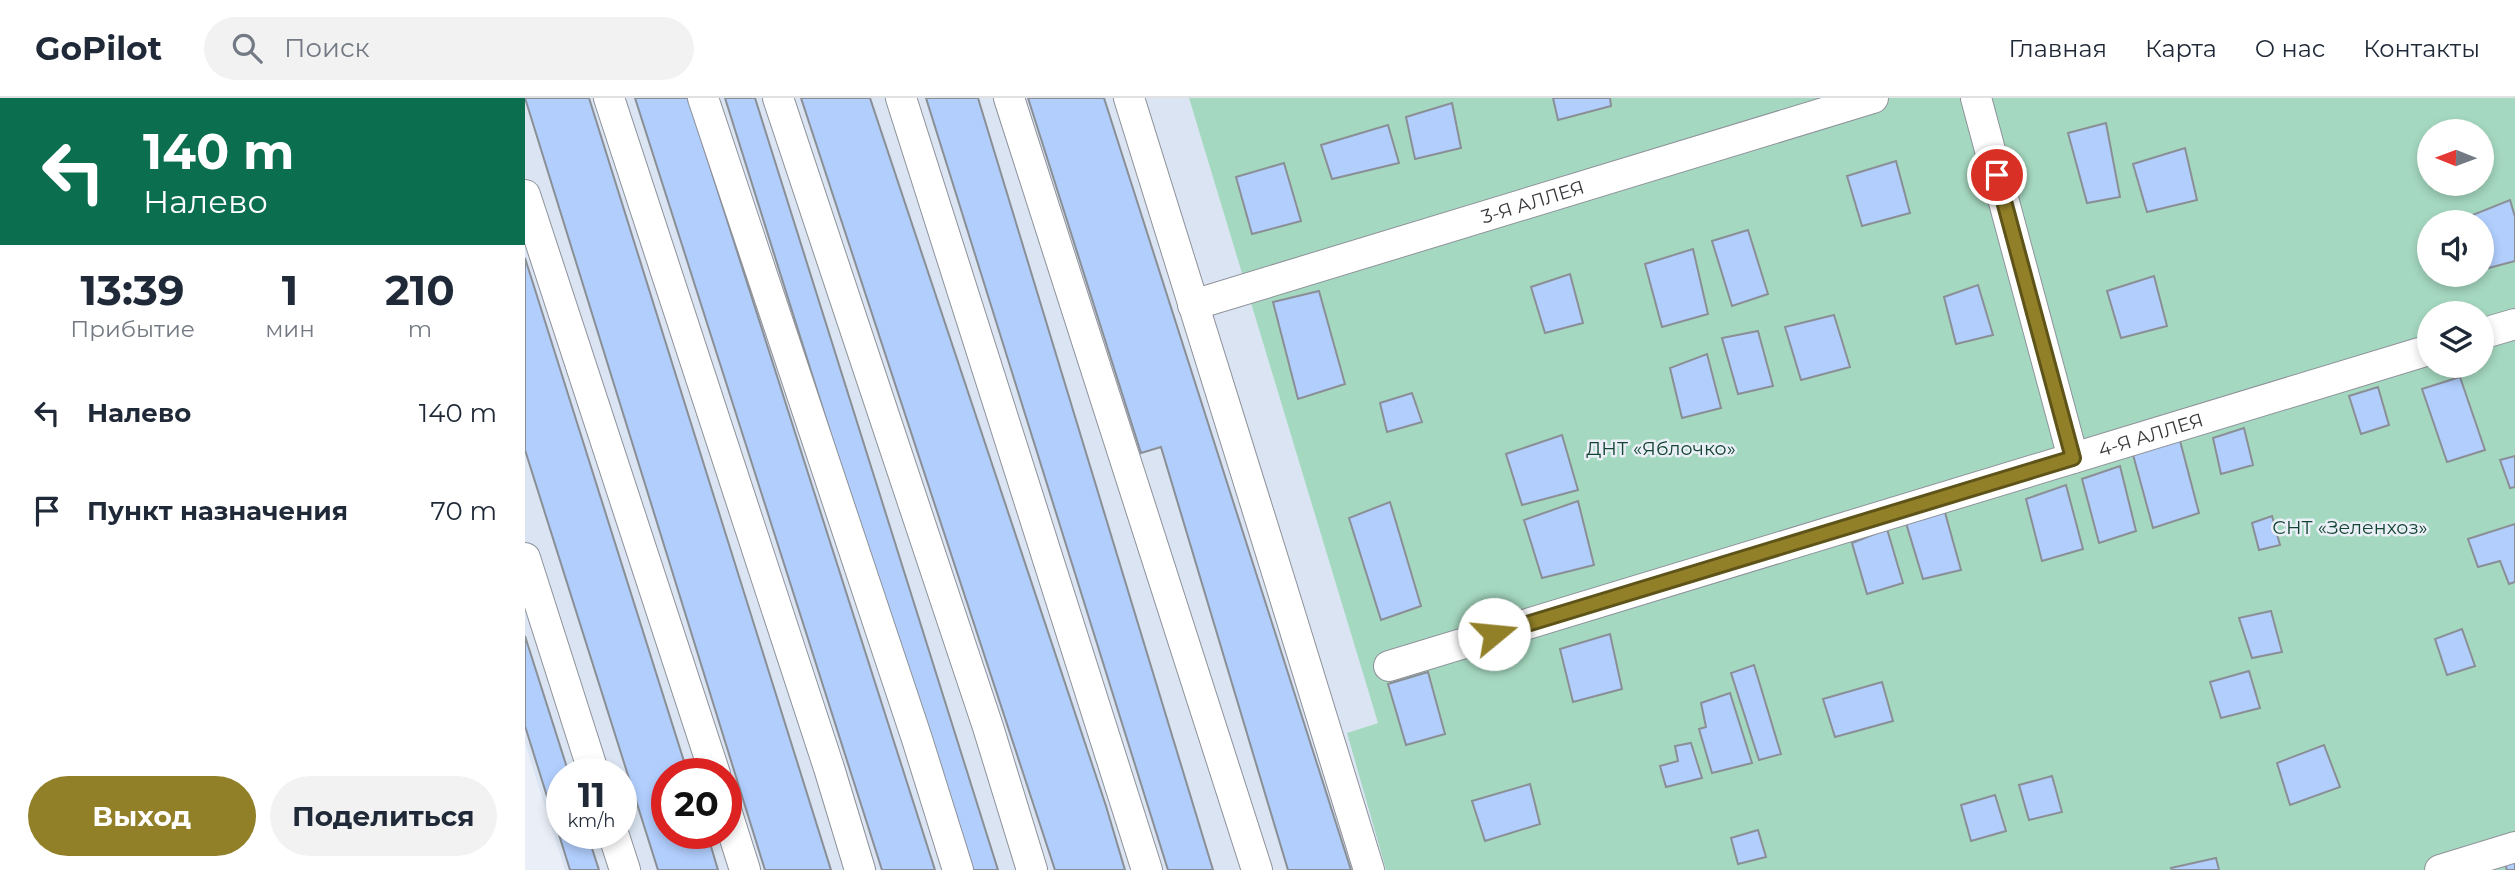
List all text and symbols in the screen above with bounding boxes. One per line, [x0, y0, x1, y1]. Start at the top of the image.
search box [204, 17, 694, 80]
text: GoPilot [35, 28, 162, 68]
icon: search [228, 29, 266, 67]
text: Поиск [284, 32, 370, 64]
text: Главная [2009, 34, 2107, 63]
text: Карта [2145, 34, 2217, 63]
text: О нас [2255, 34, 2325, 63]
text: Контакты [2363, 34, 2480, 63]
north arrow [2417, 119, 2494, 196]
map controls [2417, 119, 2494, 378]
text: 140 m [143, 122, 295, 181]
icon: left [28, 126, 119, 217]
pin [1967, 145, 2027, 205]
icon: arrive [1978, 156, 2016, 194]
street label: 3-Я АЛЛЕЯ [1478, 175, 1587, 228]
text: Налево [143, 182, 268, 221]
button: sound [2417, 210, 2494, 287]
text: 13:39 [81, 264, 185, 316]
text: 1 [282, 264, 298, 316]
text: 210 [385, 264, 455, 316]
button: layers [2417, 301, 2494, 378]
text: Прибытие [70, 315, 195, 343]
text: мин [265, 315, 315, 343]
text: m [408, 315, 432, 343]
icon: left [28, 394, 66, 432]
text: Налево [87, 397, 191, 429]
text: 140 m [419, 397, 497, 429]
street label: 4-Я АЛЛЕЯ [2095, 408, 2206, 461]
park label: ДНТ «Яблочко» [1586, 437, 1736, 460]
icon: arrive [28, 492, 66, 530]
text: Пункт назначения [87, 495, 348, 527]
text: 70 m [431, 495, 497, 527]
park label: СНТ «Зеленхоз» [2272, 516, 2428, 539]
position arrow [1457, 597, 1531, 671]
speed limit sign: 20 [651, 758, 742, 849]
text: 11 [578, 773, 605, 816]
button: Выход [28, 776, 256, 856]
button: Поделиться [270, 776, 497, 856]
text: km/h [567, 810, 616, 832]

